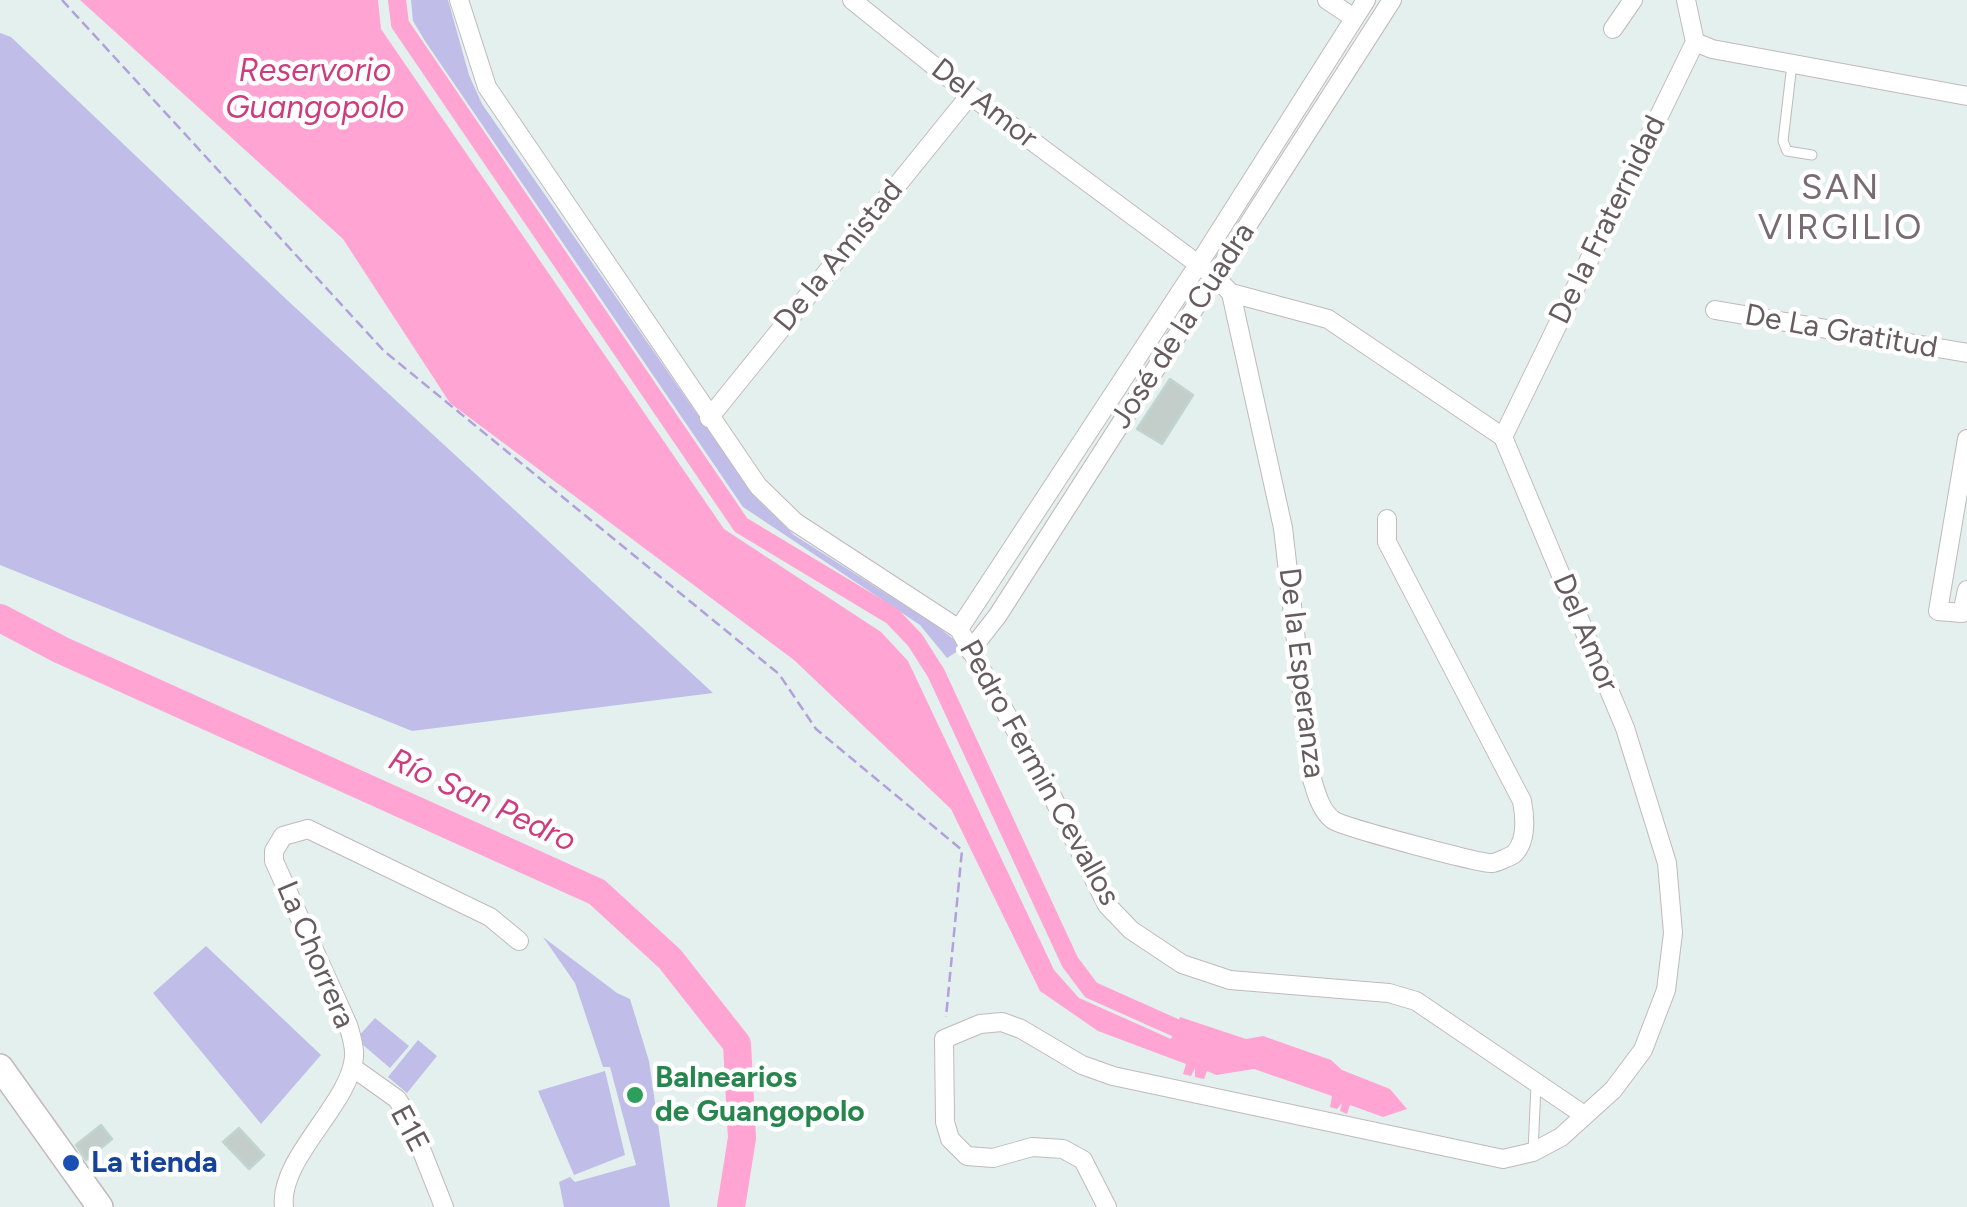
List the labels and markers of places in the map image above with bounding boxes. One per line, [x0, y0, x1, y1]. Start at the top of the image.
place label: Balnearios de Guangopolo [655, 1060, 865, 1130]
marker: Balnearios de Guangopolo [624, 1084, 646, 1106]
place label: La tienda [91, 1145, 218, 1181]
marker: La tienda [60, 1152, 82, 1174]

